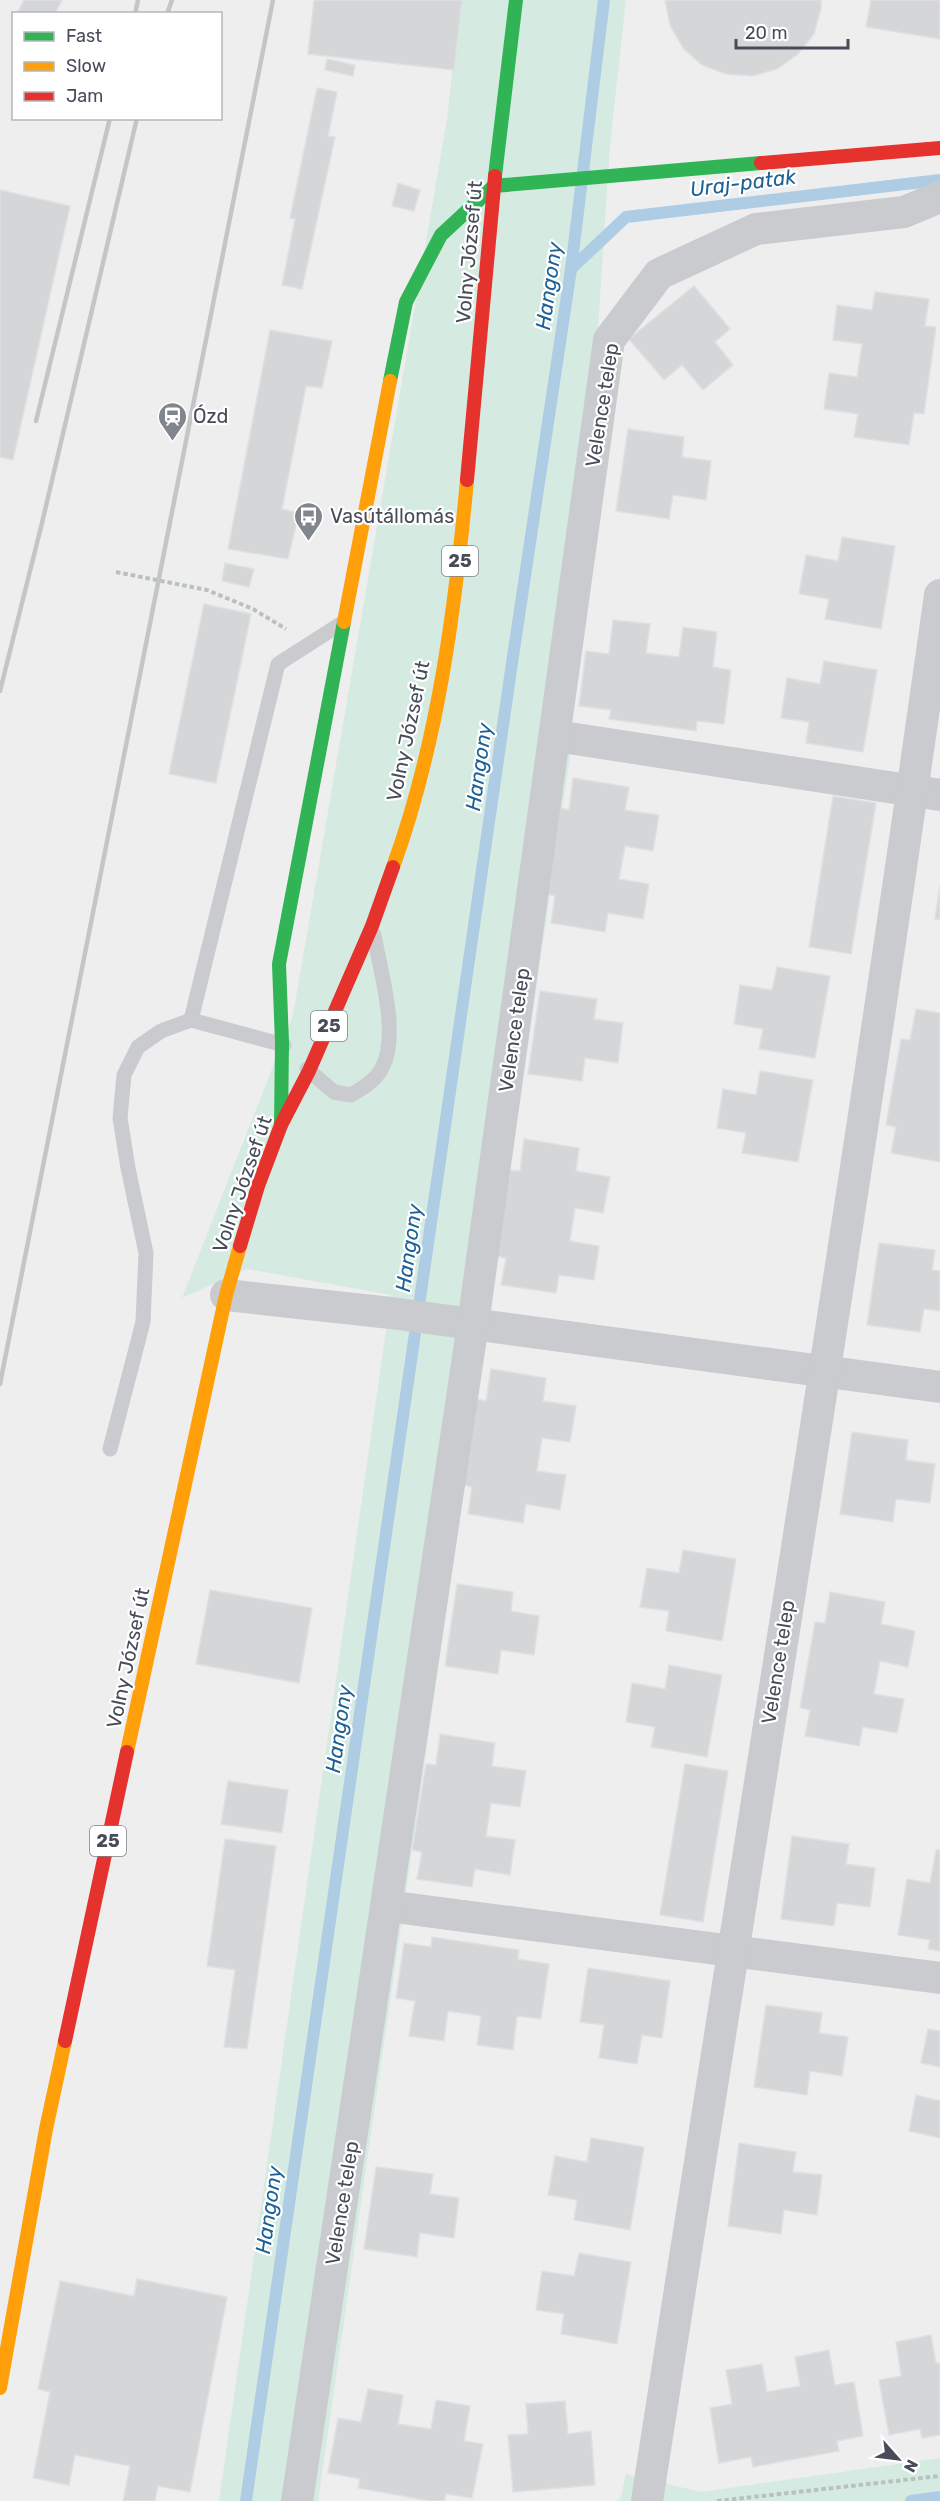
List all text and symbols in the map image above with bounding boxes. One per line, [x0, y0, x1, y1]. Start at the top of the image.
legend [12, 12, 222, 120]
scale bar [736, 12, 848, 50]
text: 20 m [745, 22, 787, 44]
text: Fast [66, 25, 102, 47]
text: Slow [66, 55, 106, 77]
text: Jam [66, 85, 103, 107]
water label: Uraj-patak [689, 163, 798, 201]
street label: Volny József út [451, 179, 487, 324]
water label: Hangony [530, 239, 567, 331]
street label: Velence telep [580, 341, 624, 469]
station icon: Ózd [156, 400, 188, 442]
place label: Ózd [193, 404, 229, 428]
bus stop icon: Vasútállomás [293, 500, 325, 542]
place label: Vasútállomás [330, 504, 454, 528]
road number: 25 [442, 546, 478, 576]
street label: Volny József út [381, 658, 435, 804]
water label: Hangony [460, 720, 497, 812]
street label: Velence telep [493, 966, 535, 1094]
road number: 25 [311, 1011, 347, 1041]
street label: Volny József út [207, 1112, 277, 1256]
water label: Hangony [390, 1201, 427, 1293]
street label: Volny József út [101, 1585, 155, 1731]
street label: Velence telep [756, 1598, 800, 1726]
water label: Hangony [320, 1682, 357, 1774]
road number: 25 [90, 1826, 126, 1856]
street label: Velence telep [320, 2139, 364, 2267]
water label: Hangony [250, 2163, 287, 2255]
north arrow [868, 2429, 928, 2489]
text: N [900, 2456, 922, 2475]

